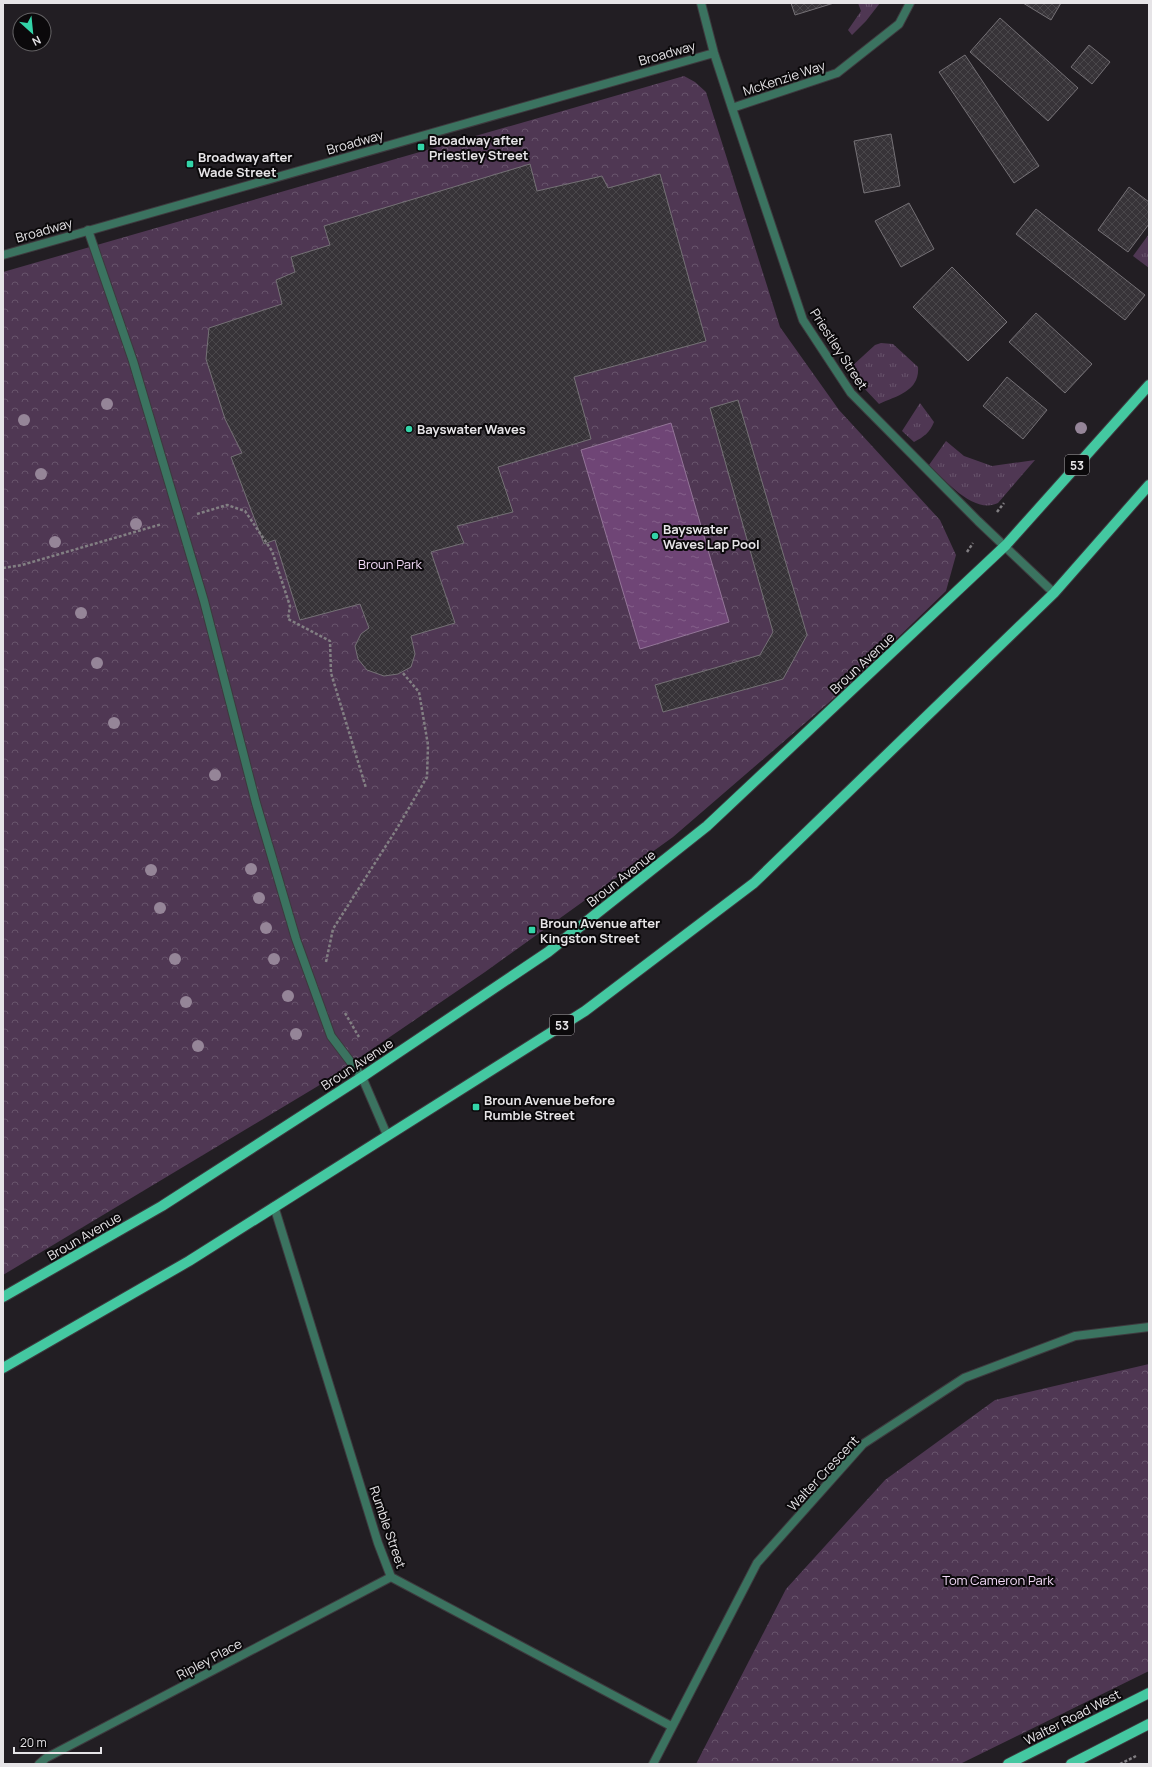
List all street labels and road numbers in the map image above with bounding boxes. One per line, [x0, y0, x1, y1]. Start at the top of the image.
street label: Broadway [636, 36, 698, 70]
street label: McKenzie Way [740, 56, 828, 100]
street label: Broadway [324, 125, 386, 159]
street label: Broadway [13, 213, 75, 247]
street label: Priestley Street [806, 305, 872, 393]
road number: 53 [1065, 455, 1089, 475]
street label: Broun Avenue [826, 628, 899, 698]
street label: Broun Avenue [583, 845, 659, 911]
road number: 53 [550, 1015, 574, 1035]
street label: Broun Avenue [317, 1034, 397, 1094]
street label: Broun Avenue [44, 1207, 125, 1264]
street label: Walter Crescent [783, 1431, 863, 1515]
street label: Rumble Street [365, 1483, 411, 1571]
street label: Ripley Place [173, 1634, 245, 1684]
street label: Walter Road West [1021, 1685, 1123, 1749]

